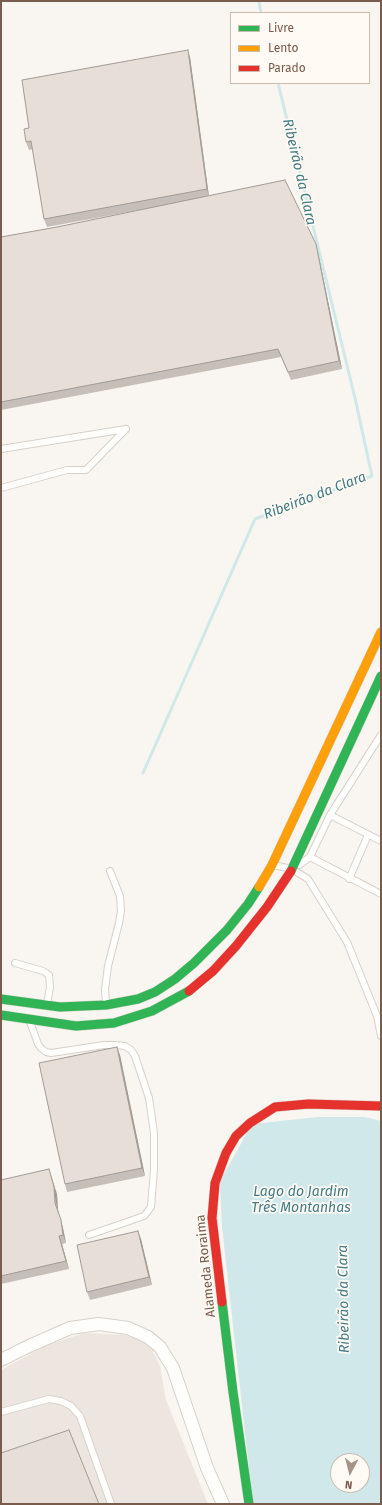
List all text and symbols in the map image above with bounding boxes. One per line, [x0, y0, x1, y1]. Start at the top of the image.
legend [230, 12, 370, 84]
text: Livre [268, 21, 294, 35]
text: Lento [268, 41, 298, 55]
text: Parado [268, 61, 306, 75]
water label: Ribeirão da Clara [279, 117, 319, 227]
water label: Ribeirão da Clara [261, 469, 369, 523]
water label: Lago do Jardim Três Montanhas [251, 1184, 351, 1216]
street label: Alameda Roraima [193, 1214, 219, 1318]
water label: Ribeirão da Clara [335, 1245, 353, 1353]
north arrow [330, 1453, 370, 1493]
text: N [344, 1478, 353, 1491]

